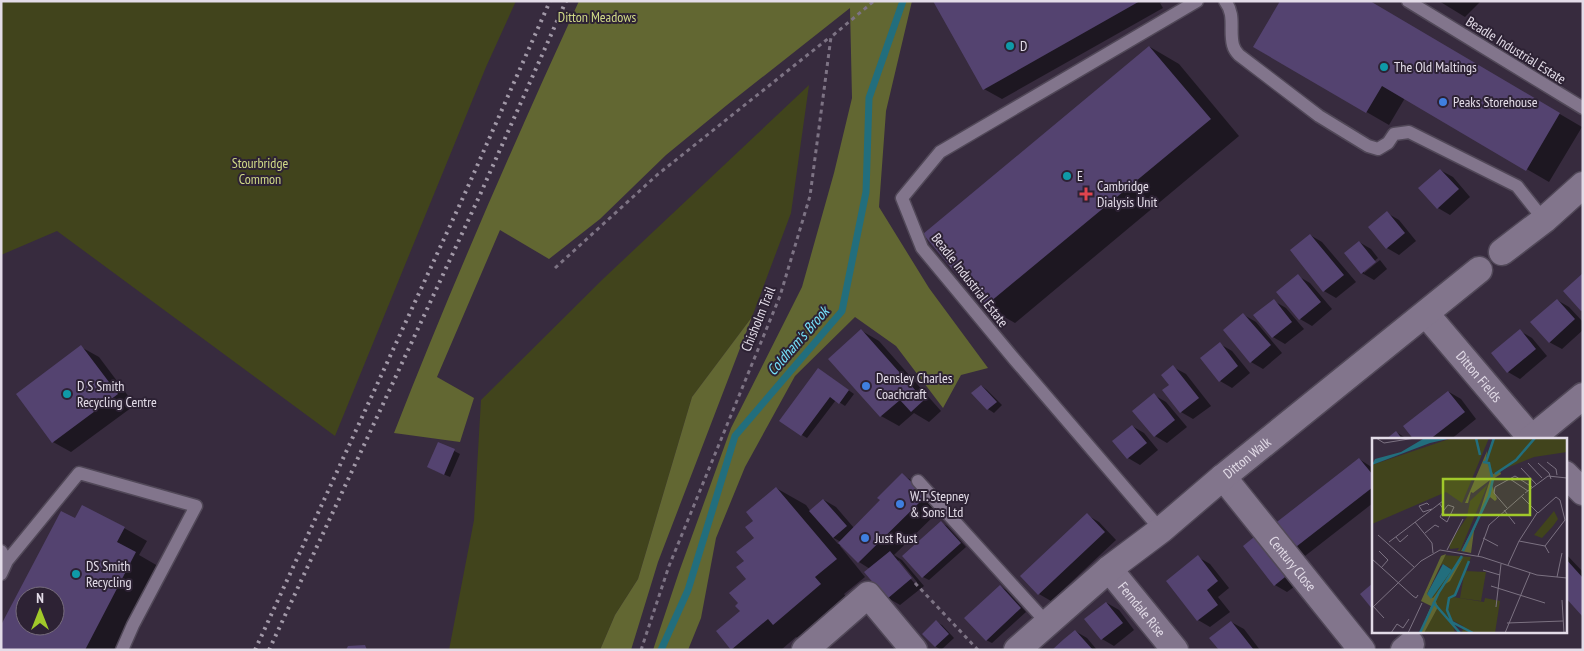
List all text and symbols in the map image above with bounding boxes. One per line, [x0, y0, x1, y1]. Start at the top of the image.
park label: Ditton Meadows [558, 8, 636, 26]
street label: Beadle Industrial Estate [1463, 12, 1570, 88]
place label: D [1020, 37, 1027, 55]
marker: D [1004, 40, 1016, 52]
place label: The Old Maltings [1394, 58, 1477, 76]
marker: The Old Maltings [1378, 61, 1390, 73]
place label: Peaks Storehouse [1453, 93, 1538, 111]
marker: Peaks Storehouse [1437, 96, 1449, 108]
park label: Stourbridge Common [232, 154, 288, 188]
place label: E [1077, 167, 1083, 185]
marker: E [1061, 170, 1073, 182]
place label: Cambridge Dialysis Unit [1097, 177, 1157, 211]
marker: Cambridge Dialysis Unit [1079, 187, 1093, 201]
street label: Beadle Industrial Estate [928, 229, 1012, 331]
street label: Chisholm Trail [737, 283, 779, 354]
water label: Coldham's Brook [762, 301, 834, 379]
street label: Ditton Fields [1452, 347, 1506, 406]
place label: Densley Charles Coachcraft [876, 369, 953, 403]
place label: D S Smith Recycling Centre [77, 377, 157, 411]
marker: Densley Charles Coachcraft [860, 380, 872, 392]
marker: D S Smith Recycling Centre [61, 388, 73, 400]
street label: Ditton Walk [1219, 433, 1275, 482]
inset map [1372, 438, 1566, 634]
place label: W.T. Stepney & Sons Ltd [910, 487, 970, 521]
marker: W.T. Stepney & Sons Ltd [894, 498, 906, 510]
place label: Just Rust [874, 529, 918, 547]
marker: Just Rust [859, 532, 871, 544]
street label: Century Close [1265, 532, 1320, 595]
place label: DS Smith Recycling [86, 557, 131, 591]
marker: DS Smith Recycling [70, 568, 82, 580]
street label: Ferndale Rise [1114, 578, 1170, 641]
north arrow [15, 586, 65, 636]
text: N [36, 589, 44, 607]

